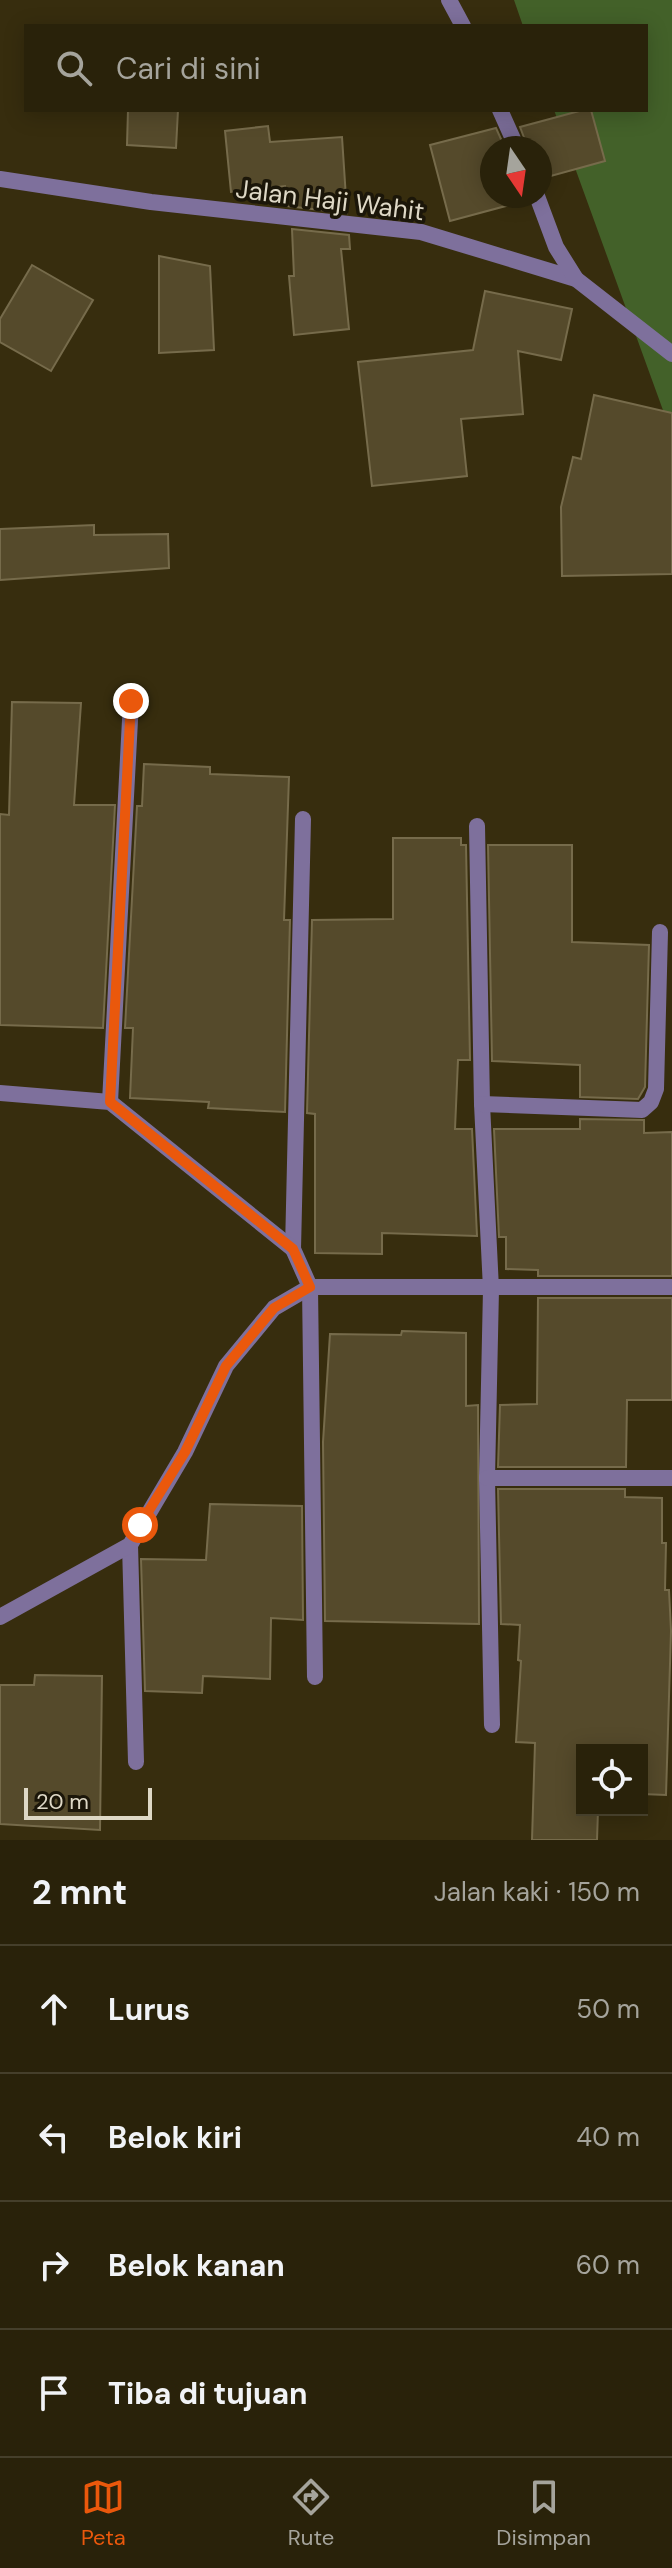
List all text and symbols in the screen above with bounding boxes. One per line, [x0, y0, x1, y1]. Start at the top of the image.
search box [24, 24, 648, 112]
icon: search [52, 46, 96, 90]
text: Cari di sini [116, 49, 261, 88]
north arrow [480, 136, 552, 208]
street label: Jalan Haji Wahit [234, 172, 426, 228]
route end [113, 683, 149, 719]
route start [122, 1507, 158, 1543]
map controls [576, 1744, 648, 1816]
button: locate [576, 1744, 648, 1816]
scale bar [24, 1784, 152, 1820]
text: 20 m [36, 1787, 89, 1816]
text: 2 mnt [32, 1870, 127, 1915]
text: Jalan kaki · 150 m [434, 1875, 640, 1909]
icon: ahead [32, 1987, 76, 2031]
text: Lurus [108, 1990, 190, 2029]
text: 50 m [576, 1992, 640, 2026]
icon: left [32, 2115, 76, 2159]
text: Belok kiri [108, 2118, 242, 2157]
text: 40 m [576, 2120, 640, 2154]
icon: right [32, 2243, 76, 2287]
text: Belok kanan [108, 2246, 285, 2285]
text: 60 m [576, 2248, 640, 2282]
icon: arrive [32, 2371, 76, 2415]
text: Tiba di tujuan [108, 2374, 308, 2413]
tab: Peta [81, 2475, 126, 2552]
tab: Rute [288, 2475, 334, 2552]
tab: Disimpan [496, 2475, 591, 2552]

